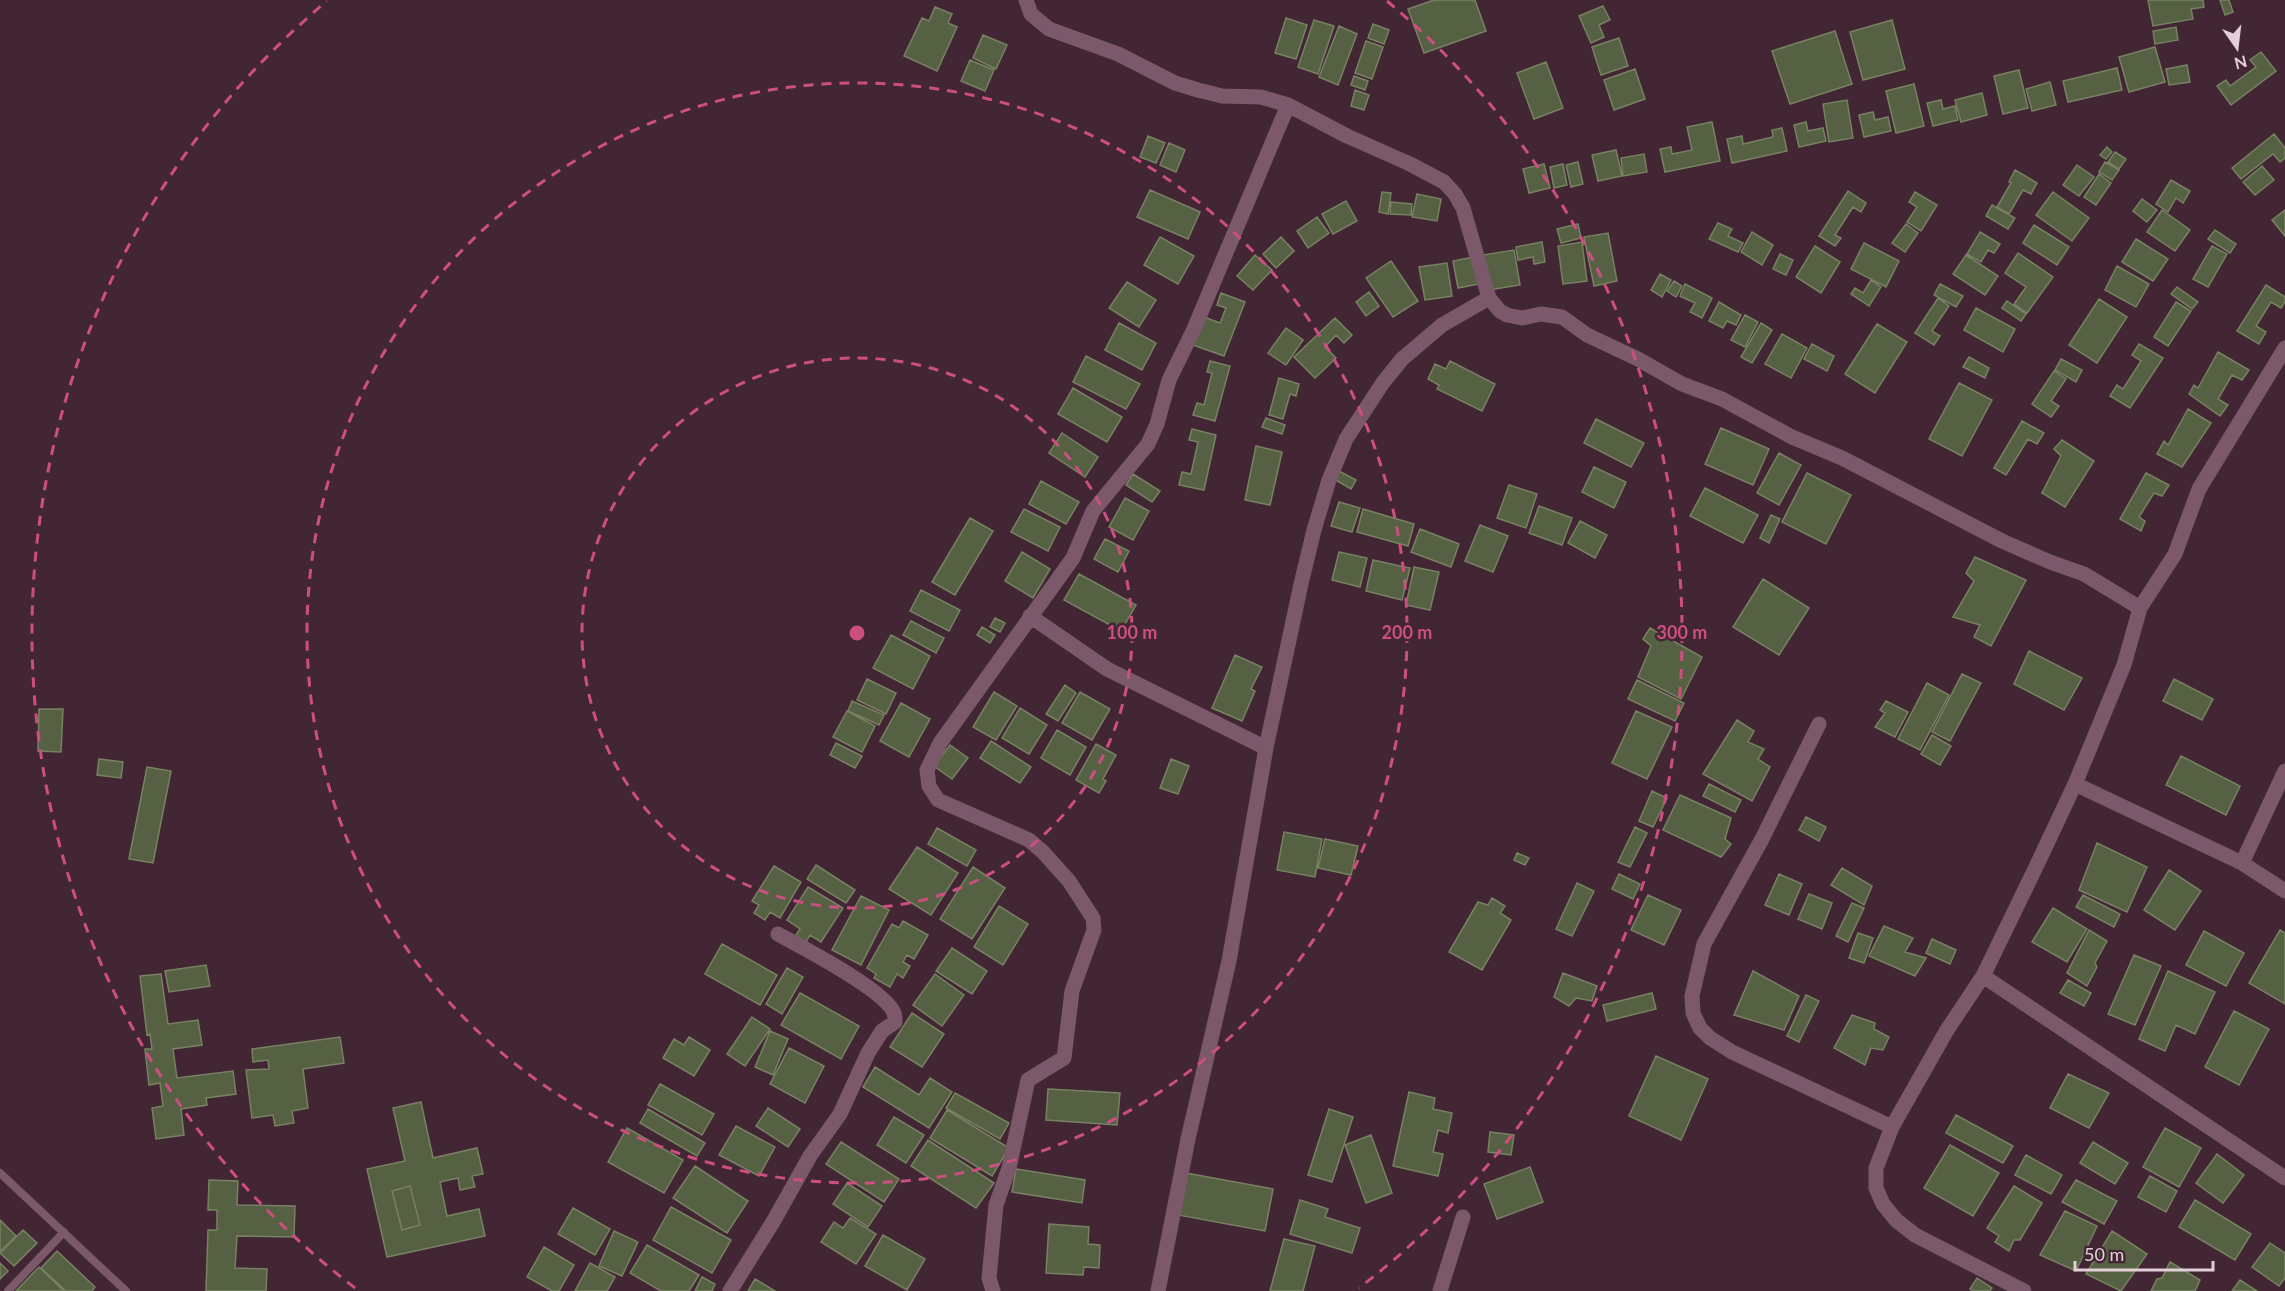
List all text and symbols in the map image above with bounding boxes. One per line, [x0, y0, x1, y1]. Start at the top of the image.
north arrow [2207, 18, 2267, 78]
text: N [2232, 52, 2249, 74]
text: 100 m [1107, 621, 1157, 643]
text: 200 m [1382, 621, 1432, 643]
text: 300 m [1657, 621, 1707, 643]
centre of rings [847, 623, 867, 643]
scale bar [2075, 1234, 2213, 1272]
text: 50 m [2084, 1243, 2124, 1265]

